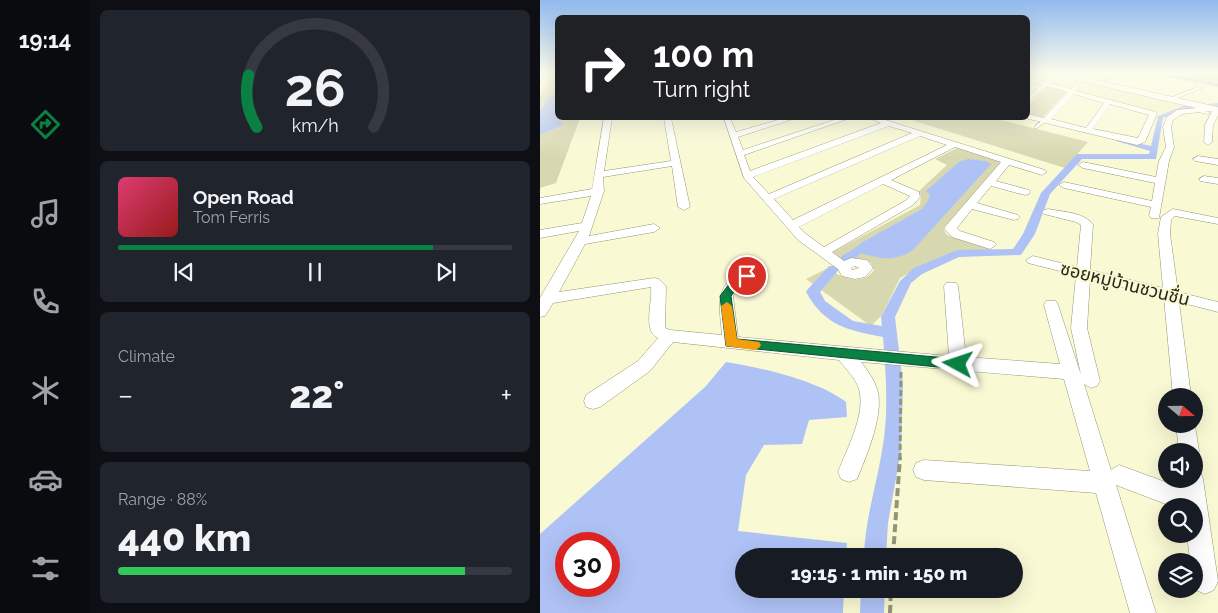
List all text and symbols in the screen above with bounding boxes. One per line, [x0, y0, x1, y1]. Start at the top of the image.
text: 19:14 [19, 27, 71, 53]
text: 100 m [653, 34, 754, 75]
icon: right [570, 35, 635, 100]
text: 26 [285, 57, 345, 118]
text: Turn right [653, 76, 750, 102]
icon: directions [28, 107, 63, 142]
text: km/h [291, 115, 339, 136]
text: Open Road [193, 186, 294, 208]
icon: music [28, 196, 63, 231]
text: Tom Ferris [193, 208, 270, 227]
pin [726, 255, 768, 297]
street label: ซอยหมู่บ้านชวนชื่น [1058, 255, 1192, 312]
icon: previous [170, 258, 198, 286]
icon: pause [301, 258, 329, 286]
icon: next [432, 258, 460, 286]
icon: arrive [733, 262, 761, 290]
icon: phone [28, 284, 63, 319]
position arrow [931, 337, 983, 389]
text: Climate [118, 347, 175, 366]
text: 22° [289, 372, 344, 417]
icon: climate [28, 373, 63, 408]
text: − [118, 379, 133, 412]
text: + [500, 379, 512, 412]
north arrow [1158, 388, 1202, 432]
map controls [1158, 388, 1203, 598]
button: sound [1158, 443, 1203, 488]
icon: car [28, 462, 63, 497]
text: Range · 88% [118, 490, 207, 509]
button: search [1158, 498, 1203, 543]
text: 440 km [118, 515, 251, 560]
speed limit sign: 30 [555, 532, 620, 597]
icon: filters [28, 551, 63, 586]
button: layers [1158, 553, 1203, 598]
text: 19:15 · 1 min · 150 m [791, 562, 967, 584]

